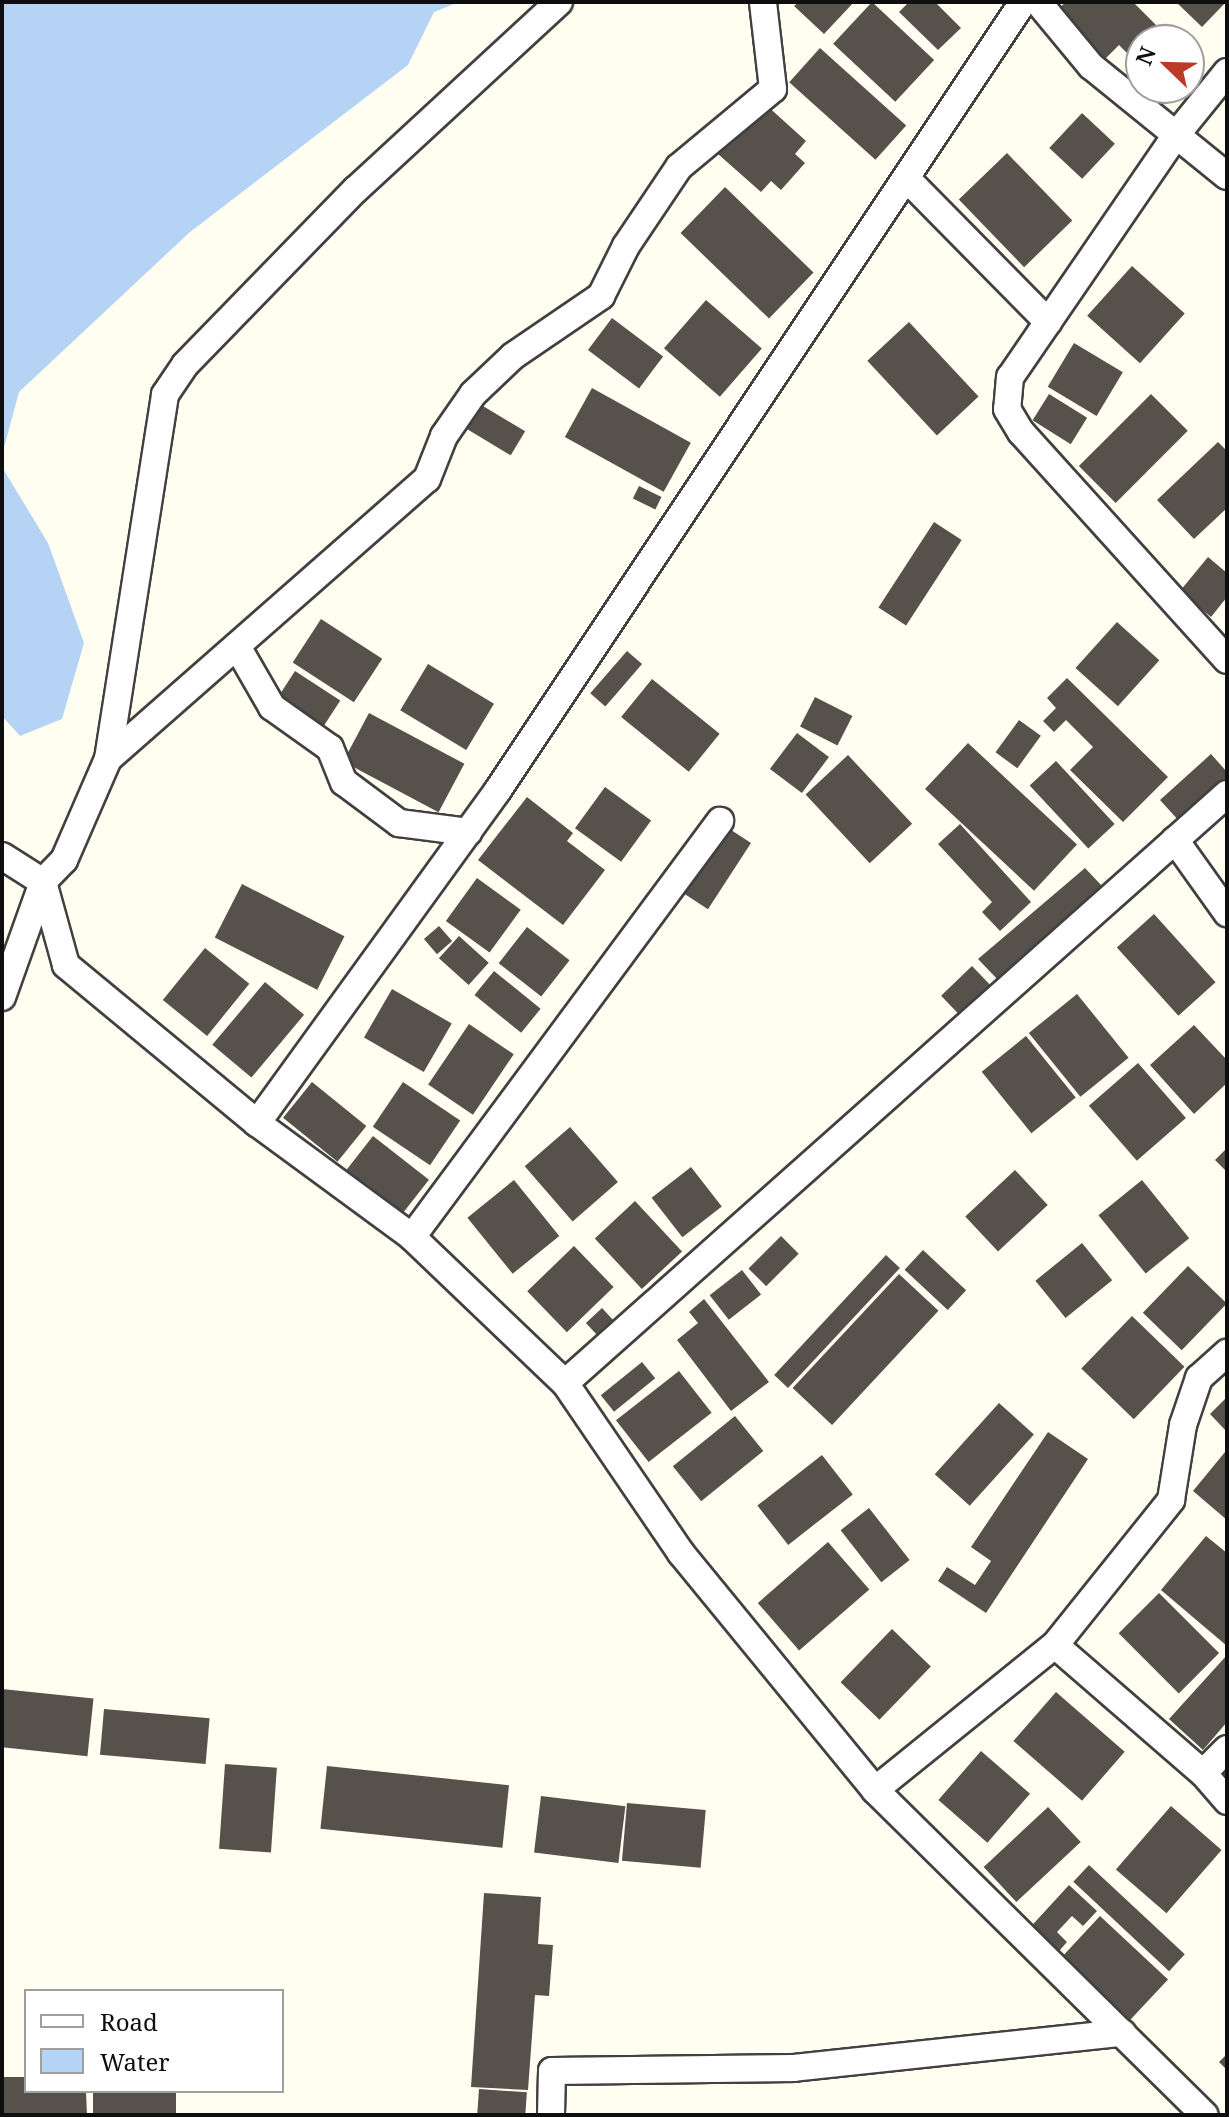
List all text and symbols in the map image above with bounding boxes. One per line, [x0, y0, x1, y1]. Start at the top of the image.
north arrow [1125, 24, 1205, 104]
text: N [1128, 42, 1162, 69]
legend [24, 1989, 284, 2093]
text: Road [100, 2005, 158, 2038]
text: Water [100, 2045, 170, 2078]

